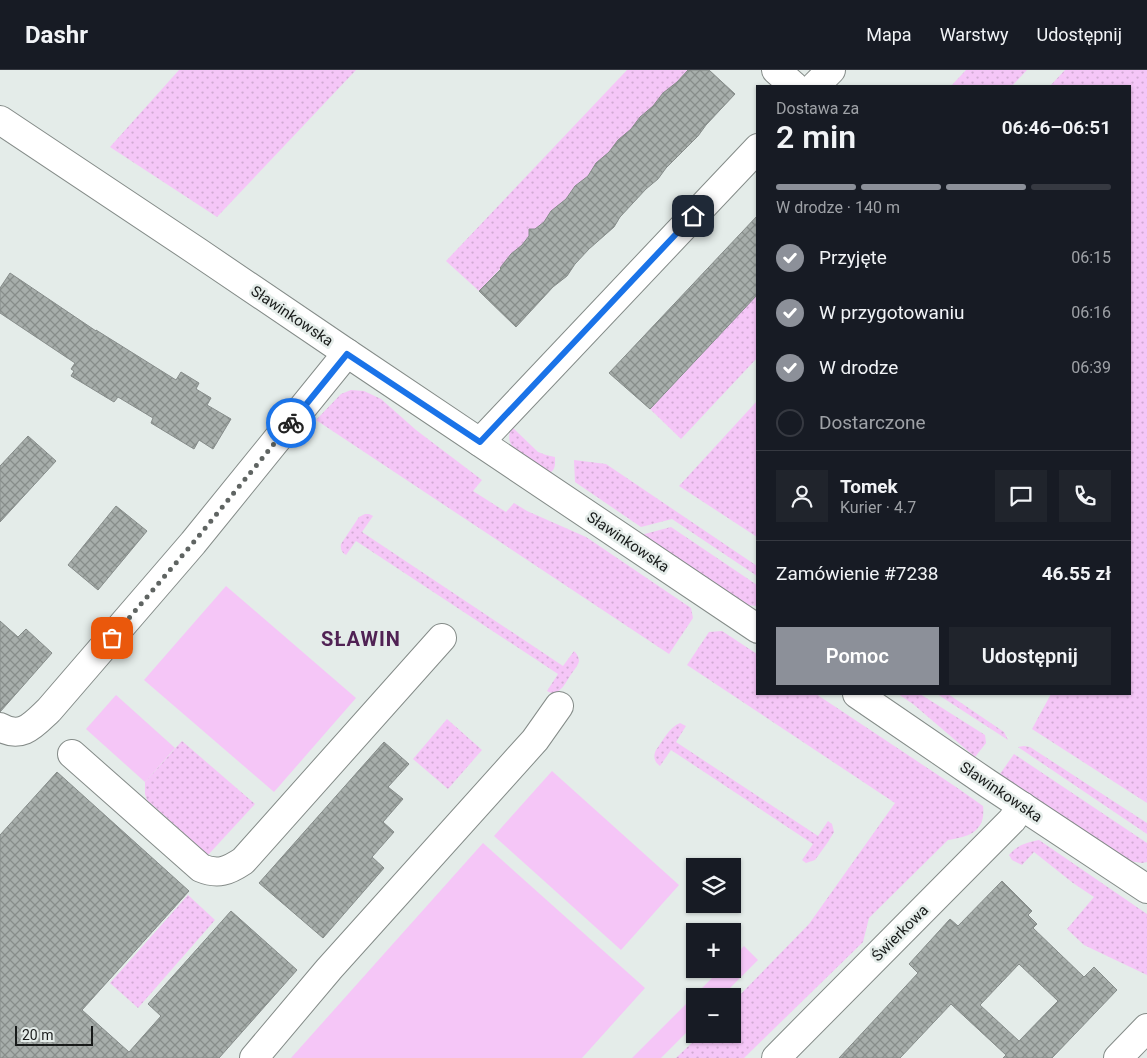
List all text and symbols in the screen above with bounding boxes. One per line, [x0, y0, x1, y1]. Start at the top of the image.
text: Dashr [25, 21, 88, 49]
text: Mapa [866, 24, 912, 45]
text: Warstwy [940, 24, 1008, 45]
text: Udostępnij [1036, 24, 1122, 45]
text: Dostawa za [776, 99, 859, 118]
text: 06:46–06:51 [1002, 116, 1111, 139]
text: 2 min [776, 118, 856, 156]
pin [672, 195, 714, 237]
text: W drodze · 140 m [776, 198, 900, 217]
icon: home [679, 202, 707, 230]
icon: check [776, 244, 804, 272]
text: Przyjęte [819, 246, 887, 269]
text: 06:15 [1071, 248, 1111, 267]
street label: Sławinkowska [247, 282, 337, 350]
icon: check [776, 299, 804, 327]
text: W przygotowaniu [819, 301, 965, 324]
text: 06:16 [1071, 303, 1111, 322]
icon: check [776, 354, 804, 382]
text: W drodze [819, 356, 898, 379]
text: 06:39 [1071, 358, 1111, 377]
courier [266, 398, 316, 448]
icon: bike [277, 409, 305, 437]
text: Dostarczone [819, 411, 926, 434]
button: person [776, 470, 828, 522]
button: chat [995, 470, 1047, 522]
button: phone [1059, 470, 1111, 522]
text: Tomek [840, 475, 898, 498]
text: Kurier · 4.7 [840, 498, 916, 517]
street label: Sławinkowska [583, 508, 673, 576]
text: Zamówienie #7238 [776, 562, 939, 585]
text: 46.55 zł [1042, 562, 1111, 585]
pin [91, 617, 133, 659]
icon: bag [98, 624, 126, 652]
district label: SŁAWIN [321, 627, 401, 651]
button: Pomoc [776, 627, 939, 685]
button: Udostępnij [949, 627, 1111, 685]
street label: Sławinkowska [956, 758, 1046, 826]
map controls [686, 858, 741, 1043]
button: layers [686, 858, 741, 913]
street label: Świerkowa [868, 901, 932, 965]
button: + [686, 923, 741, 978]
button: − [686, 988, 741, 1043]
scale bar [15, 1023, 92, 1046]
text: 20 m [22, 1027, 54, 1043]

